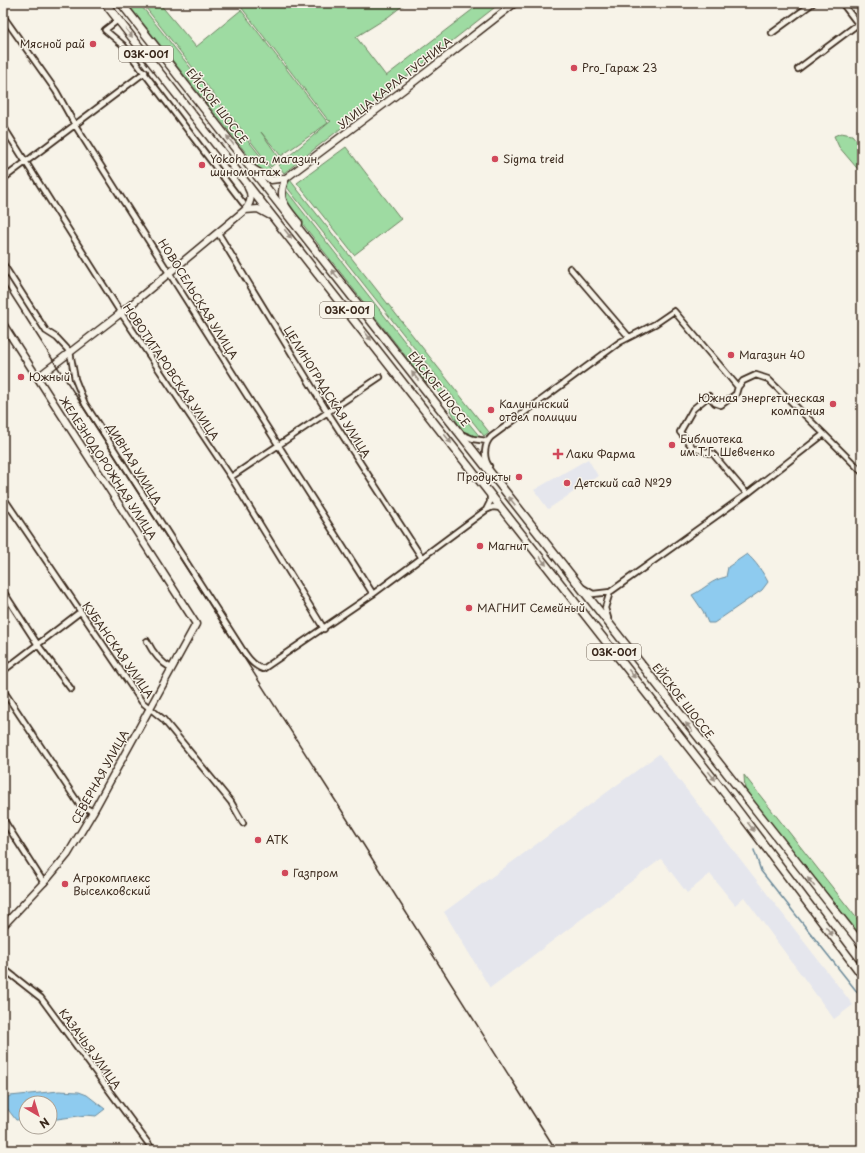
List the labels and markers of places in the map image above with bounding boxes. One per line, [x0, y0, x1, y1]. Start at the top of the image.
place label: Мясной рай [20, 35, 85, 52]
marker: Мясной рай [88, 39, 98, 49]
place label: Pro_Гараж 23 [582, 59, 657, 76]
marker: Pro_Гараж 23 [569, 63, 579, 73]
place label: Yokohama, магазин, шиномонтаж [210, 150, 320, 180]
place label: Sigma treid [503, 150, 564, 167]
marker: Sigma treid [490, 154, 500, 164]
marker: Yokohama, магазин, шиномонтаж [197, 160, 207, 170]
place label: Магазин 40 [739, 346, 805, 363]
marker: Магазин 40 [726, 350, 736, 360]
place label: Южный [29, 368, 70, 385]
marker: Южный [16, 372, 26, 382]
place label: Южная энергетическая компания [698, 389, 825, 419]
place label: Калининский отдел полиции [499, 395, 577, 425]
marker: Южная энергетическая компания [828, 399, 838, 409]
marker: Калининский отдел полиции [486, 405, 496, 415]
place label: Библиотека им.Т.Г. Шевченко [680, 430, 775, 460]
marker: Библиотека им.Т.Г. Шевченко [667, 440, 677, 450]
place label: Лаки Фарма [566, 445, 636, 462]
marker: Лаки Фарма [553, 449, 563, 459]
place label: Продукты [457, 468, 511, 485]
marker: Продукты [514, 472, 524, 482]
place label: Детский сад №29 [574, 474, 672, 491]
marker: Детский сад №29 [562, 478, 572, 488]
place label: Магнит [488, 537, 529, 554]
marker: Магнит [475, 541, 485, 551]
place label: МАГНИТ Семейный [477, 599, 585, 616]
marker: МАГНИТ Семейный [464, 603, 474, 613]
place label: АТК [266, 831, 289, 848]
marker: АТК [253, 835, 263, 845]
place label: Газпром [293, 864, 338, 881]
marker: Газпром [280, 868, 290, 878]
place label: Агрокомплекс Выселковский [73, 869, 151, 899]
marker: Агрокомплекс Выселковский [60, 879, 70, 889]

